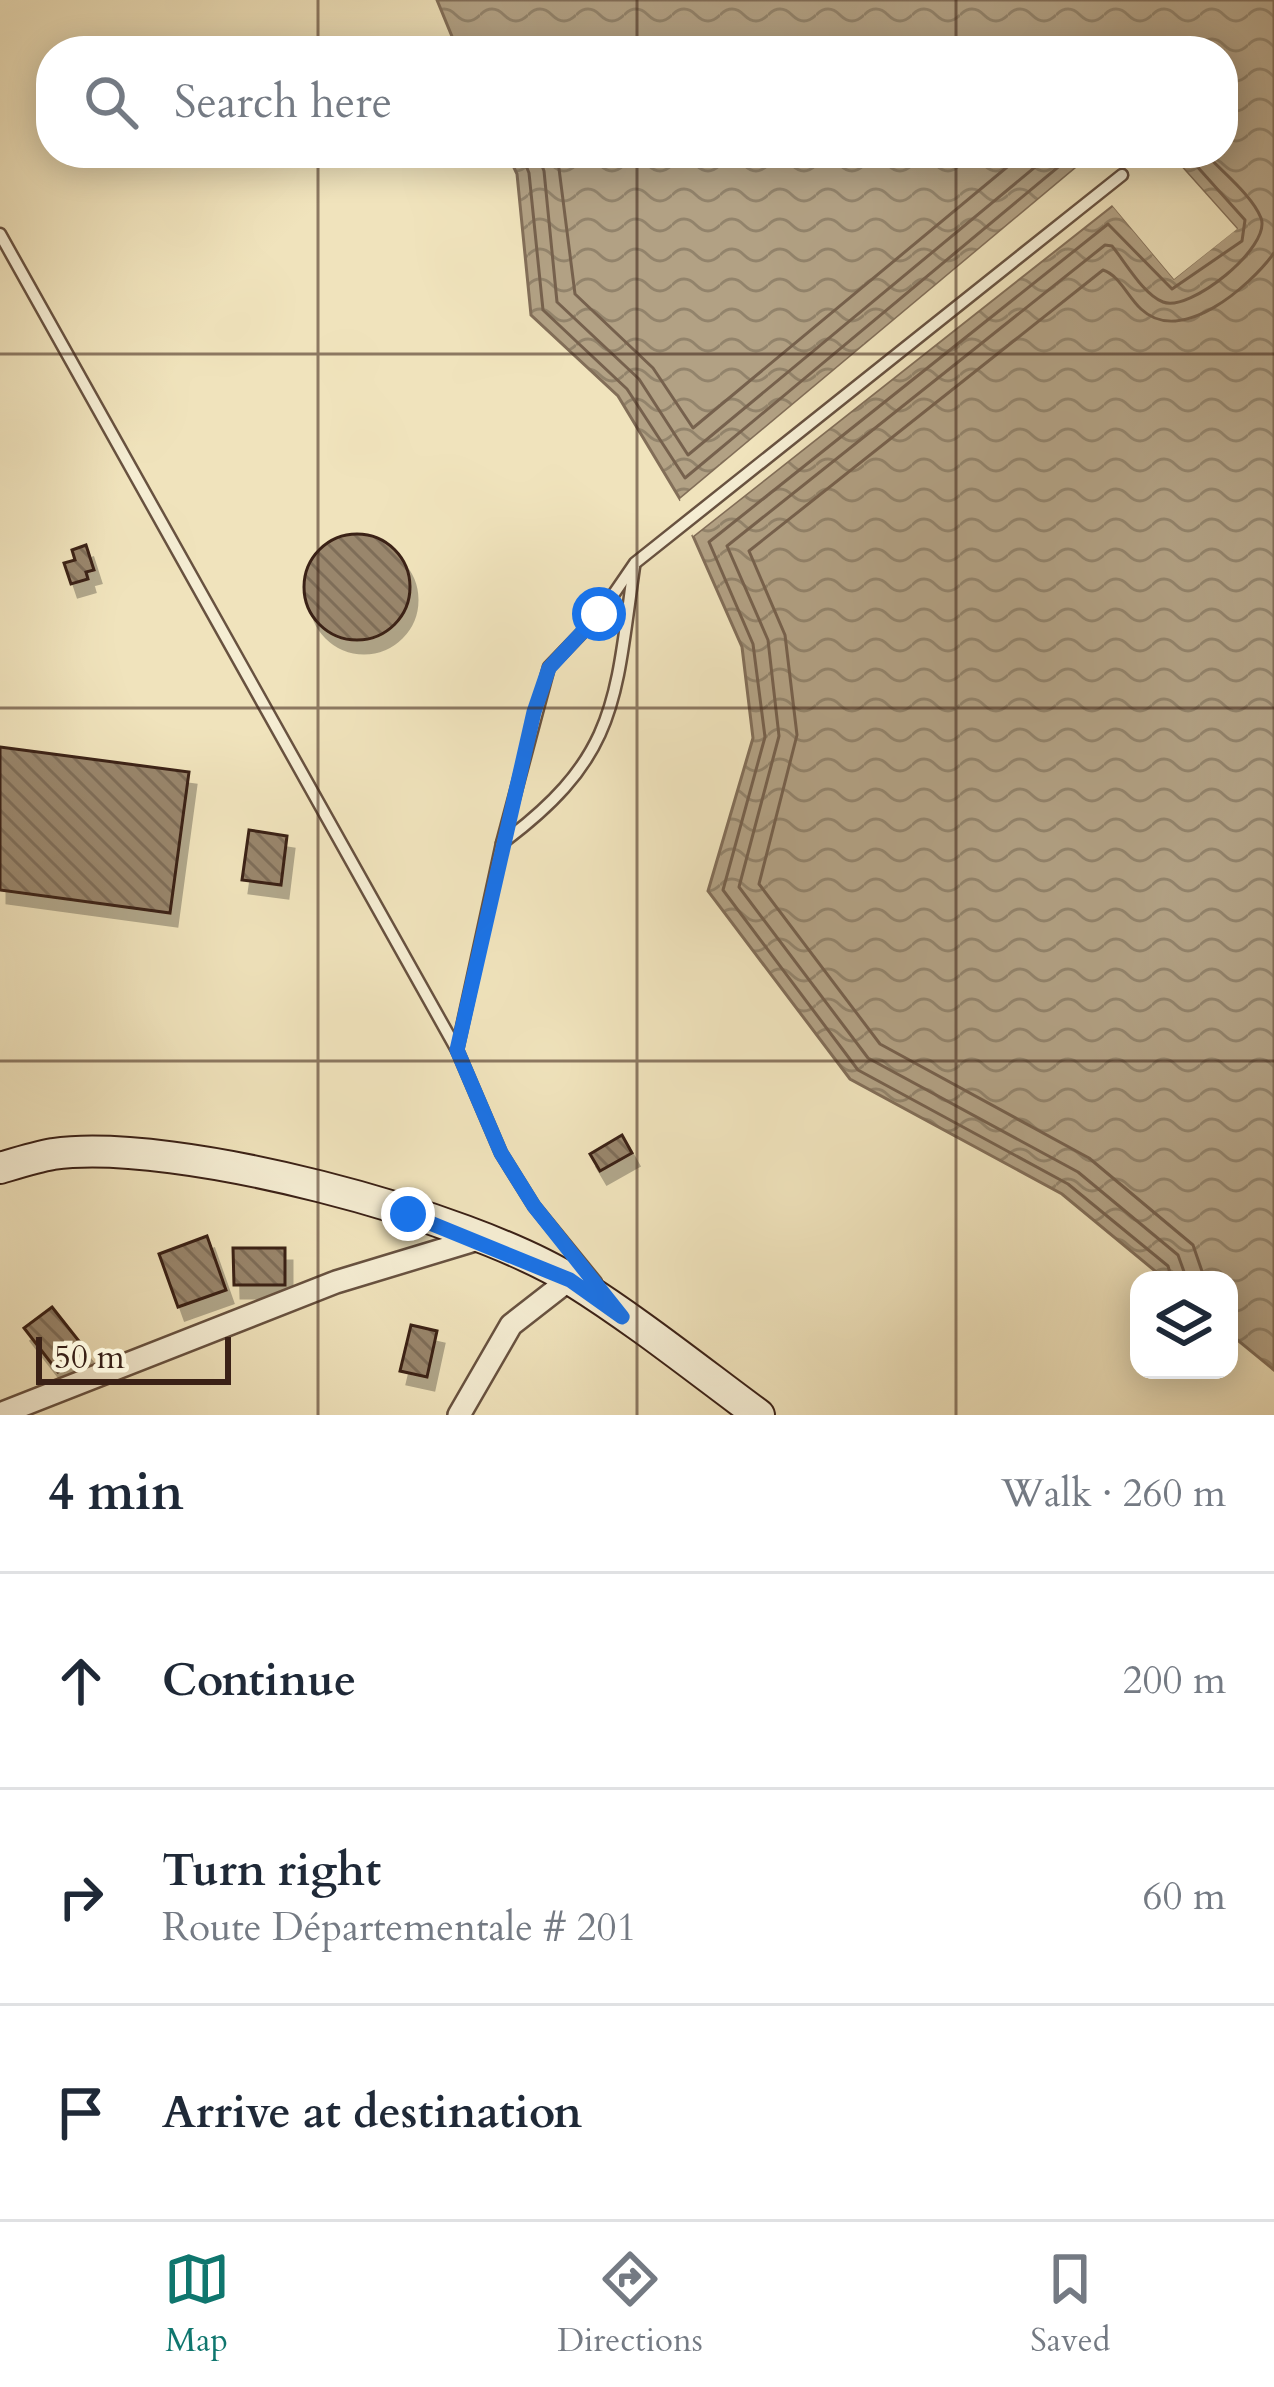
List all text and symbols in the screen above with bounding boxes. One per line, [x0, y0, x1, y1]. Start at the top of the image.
search box [36, 36, 1238, 168]
icon: search [78, 69, 144, 135]
text: Search here [174, 72, 392, 133]
route start [572, 587, 626, 641]
route end [381, 1187, 435, 1241]
map controls [1130, 1271, 1238, 1379]
button: layers [1130, 1271, 1238, 1379]
scale bar [36, 1331, 231, 1384]
text: 50 m [54, 1335, 125, 1380]
text: 4 min [48, 1458, 184, 1528]
text: Walk · 260 m [1001, 1467, 1226, 1520]
icon: ahead [48, 1648, 114, 1714]
text: Continue [162, 1650, 356, 1711]
text: 200 m [1123, 1654, 1226, 1707]
text: Turn right [162, 1840, 381, 1901]
icon: right [48, 1864, 114, 1930]
text: 60 m [1143, 1870, 1226, 1923]
text: Route Départementale # 201 [162, 1901, 636, 1954]
icon: arrive [48, 2080, 114, 2146]
text: Arrive at destination [162, 2082, 582, 2143]
tab: Map [164, 2246, 230, 2363]
tab: Directions [557, 2246, 703, 2363]
tab: Saved [1030, 2246, 1110, 2363]

